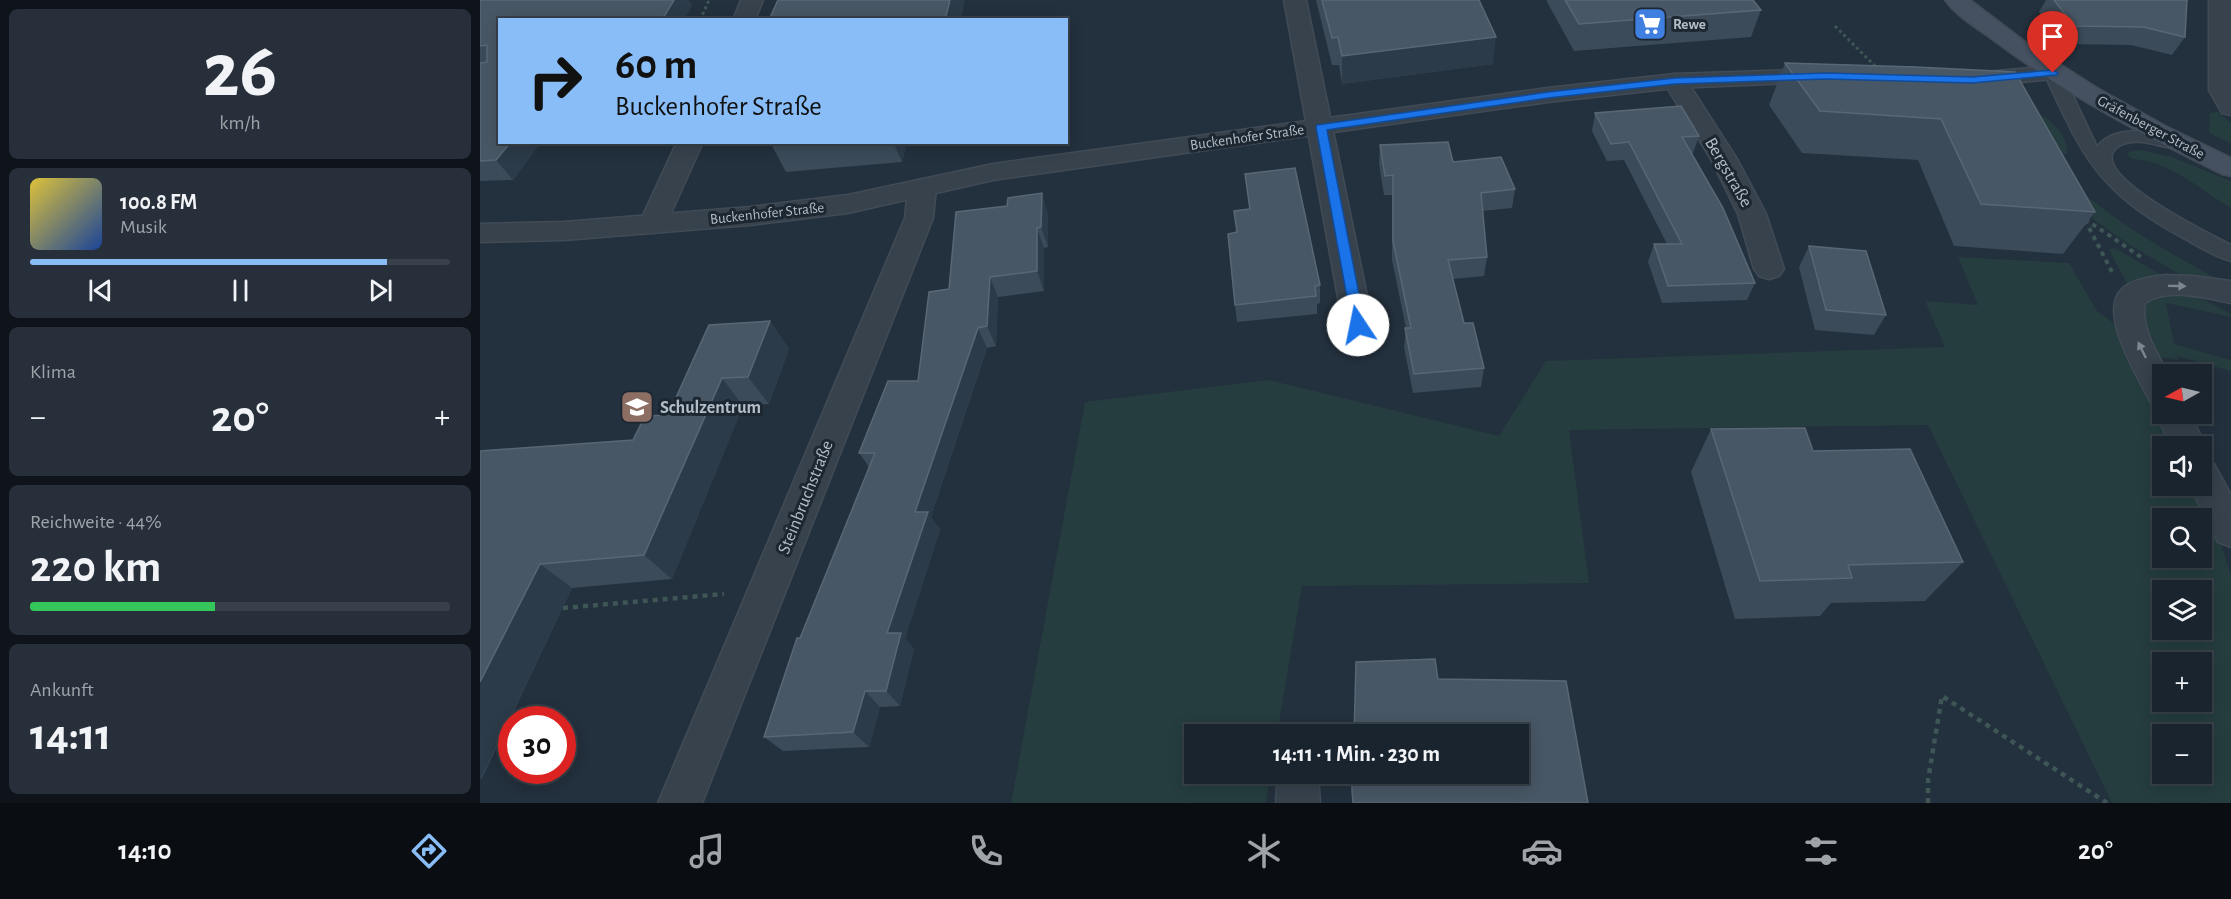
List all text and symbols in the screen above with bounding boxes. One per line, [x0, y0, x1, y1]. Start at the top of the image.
supermarket icon: Rewe [1632, 6, 1668, 42]
pin [2027, 11, 2078, 73]
place label: Rewe [1673, 17, 1706, 32]
icon: arrive [2036, 20, 2069, 53]
text: 26 [203, 33, 277, 111]
icon: right [516, 42, 594, 120]
text: 60 m [615, 44, 697, 86]
text: Buckenhofer Straße [615, 93, 822, 120]
street label: Gräfenberger Straße [2095, 93, 2207, 162]
text: km/h [219, 113, 261, 133]
street label: Buckenhofer Straße [1189, 122, 1305, 153]
street label: Bergstraße [1701, 135, 1755, 210]
text: 100.8 FM [120, 191, 197, 213]
street label: Buckenhofer Straße [709, 200, 825, 227]
text: Musik [120, 217, 167, 237]
icon: previous [84, 274, 117, 307]
icon: pause [224, 274, 257, 307]
icon: next [364, 274, 397, 307]
one-way arrow [2167, 281, 2186, 291]
position arrow [1326, 293, 1390, 357]
one-way arrow [2137, 341, 2146, 358]
text: Klima [30, 362, 76, 382]
north arrow [2152, 364, 2212, 424]
map controls [2152, 364, 2212, 784]
school or university icon: Schulzentrum [619, 389, 655, 425]
text: 20° [211, 395, 269, 440]
place label: Schulzentrum [660, 399, 761, 417]
text: − [30, 401, 46, 434]
text: + [434, 401, 450, 434]
button: sound [2152, 436, 2212, 496]
street label: Steinbruchstraße [775, 438, 837, 557]
button: search [2152, 508, 2212, 568]
text: Reichweite · 44% [30, 512, 162, 532]
text: 220 km [30, 545, 161, 590]
button: layers [2152, 580, 2212, 640]
button: + [2152, 652, 2212, 712]
text: Ankunft [30, 680, 94, 700]
speed limit sign: 30 [498, 706, 576, 784]
text: 14:11 [30, 713, 112, 758]
button: − [2152, 724, 2212, 784]
text: 14:11 · 1 Min. · 230 m [1273, 743, 1440, 765]
icon: directions [408, 830, 450, 872]
icon: music [686, 830, 728, 872]
icon: phone [965, 830, 1007, 872]
icon: climate [1243, 830, 1285, 872]
icon: car [1521, 830, 1563, 872]
icon: filters [1800, 830, 1842, 872]
text: 14:10 [118, 837, 171, 864]
text: 20° [2078, 837, 2113, 864]

